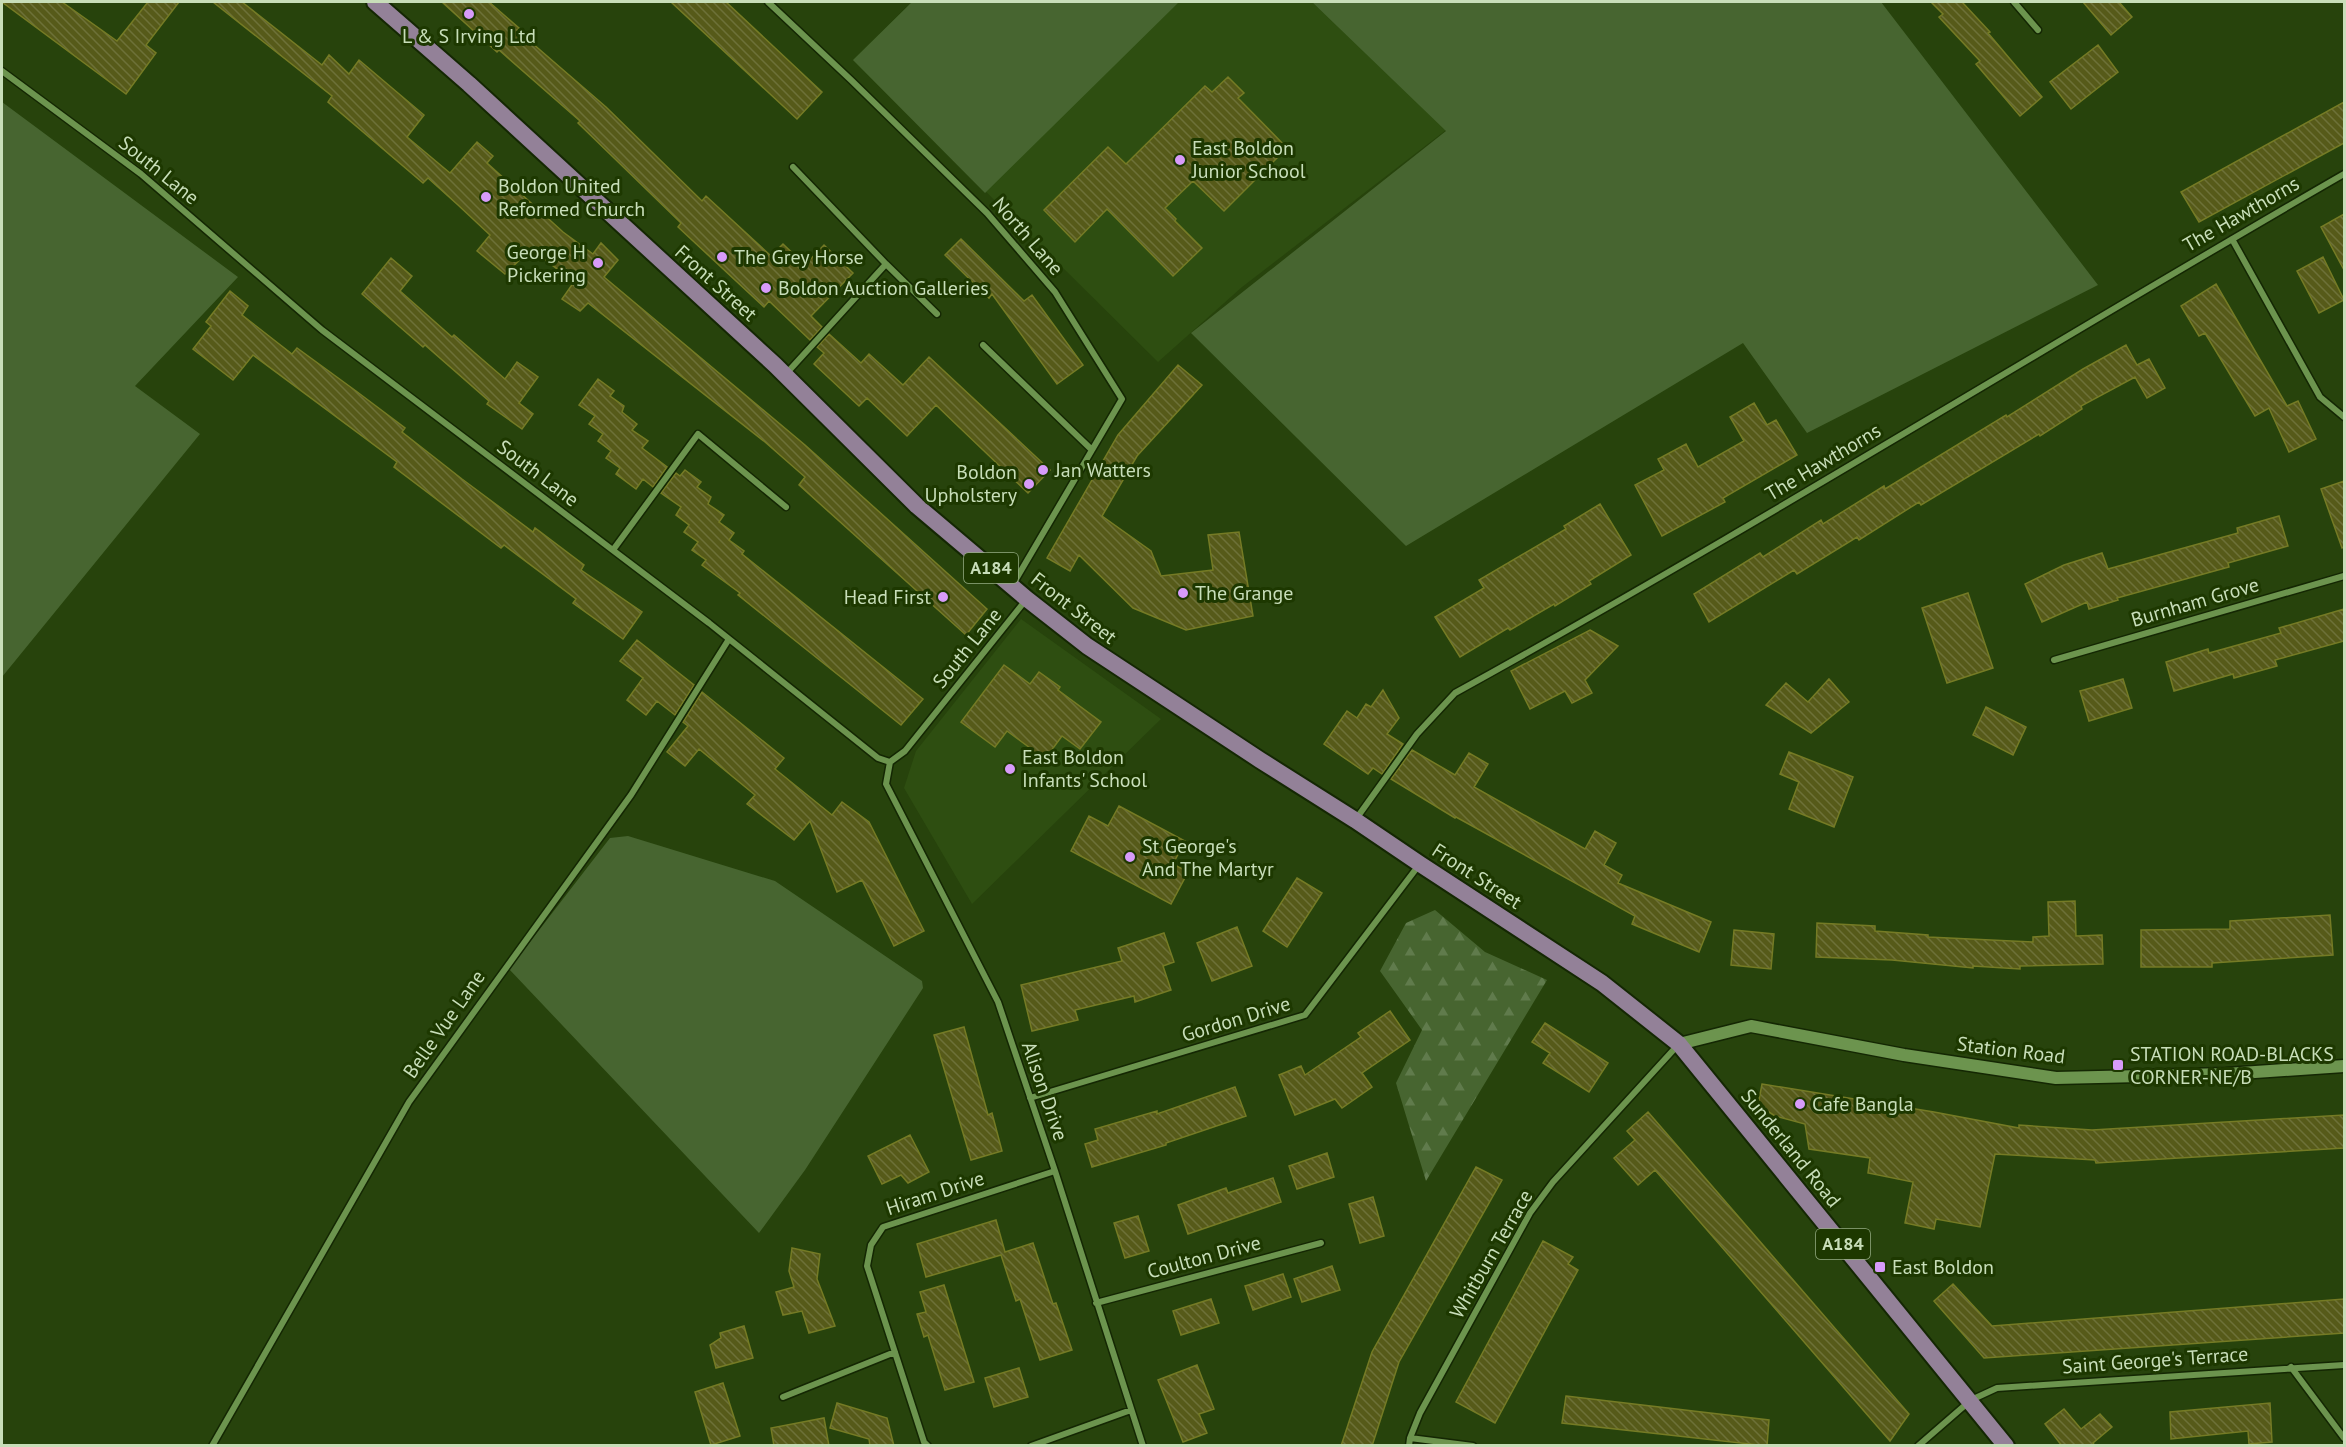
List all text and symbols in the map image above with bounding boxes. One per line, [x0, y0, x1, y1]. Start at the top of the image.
marker: L & S Irving Ltd [462, 7, 476, 21]
place label: L & S Irving Ltd [402, 23, 536, 49]
street label: South Lane [113, 130, 205, 210]
place label: East Boldon Junior School [1191, 135, 1306, 184]
marker: East Boldon Junior School [1173, 153, 1187, 167]
street label: The Hawthorns [2178, 170, 2304, 258]
place label: Boldon United Reformed Church [498, 173, 645, 222]
marker: Boldon United Reformed Church [479, 190, 493, 204]
street label: North Lane [987, 191, 1069, 281]
place label: George H Pickering [507, 239, 586, 288]
street label: Front Street [669, 239, 763, 327]
place label: The Grey Horse [734, 244, 864, 270]
marker: The Grey Horse [715, 250, 729, 264]
marker: George H Pickering [591, 256, 605, 270]
place label: Boldon Auction Galleries [778, 275, 989, 301]
marker: Boldon Auction Galleries [759, 281, 773, 295]
street label: The Hawthorns [1761, 417, 1885, 507]
street label: South Lane [492, 434, 584, 512]
place label: Jan Watters [1054, 457, 1151, 483]
place label: Boldon Upholstery [924, 459, 1018, 508]
marker: Jan Watters [1036, 463, 1050, 477]
marker: Boldon Upholstery [1022, 477, 1036, 491]
road number: A184 [964, 553, 1018, 583]
street label: Front Street [1026, 566, 1122, 650]
street label: Burnham Grove [2128, 571, 2262, 633]
place label: The Grange [1195, 580, 1293, 606]
place label: Head First [844, 584, 931, 610]
marker: The Grange [1176, 586, 1190, 600]
marker: Head First [936, 590, 950, 604]
street label: South Lane [927, 602, 1007, 694]
place label: East Boldon Infants' School [1022, 744, 1147, 793]
marker: East Boldon Infants' School [1003, 762, 1017, 776]
place label: St George's And The Martyr [1142, 833, 1274, 882]
street label: Front Street [1427, 837, 1527, 915]
marker: St George's And The Martyr [1123, 850, 1137, 864]
street label: Belle Vue Lane [397, 965, 491, 1083]
street label: Gordon Drive [1178, 990, 1294, 1048]
street label: Station Road [1955, 1030, 2067, 1070]
street label: Alison Drive [1016, 1038, 1074, 1144]
place label: STATION ROAD-BLACKS CORNER-NE/B [2130, 1041, 2334, 1090]
marker: STATION ROAD-BLACKS CORNER-NE/B [2111, 1058, 2125, 1072]
street label: Sunderland Road [1735, 1083, 1847, 1213]
place label: Cafe Bangla [1812, 1091, 1914, 1117]
marker: Cafe Bangla [1793, 1097, 1807, 1111]
street label: Hiram Drive [883, 1165, 987, 1221]
street label: Whitburn Terrace [1444, 1185, 1538, 1323]
street label: Coulton Drive [1144, 1229, 1264, 1285]
road number: A184 [1816, 1229, 1870, 1259]
place label: East Boldon [1892, 1254, 1994, 1280]
marker: East Boldon [1873, 1260, 1887, 1274]
street label: Saint George's Terrace [2061, 1341, 2249, 1379]

